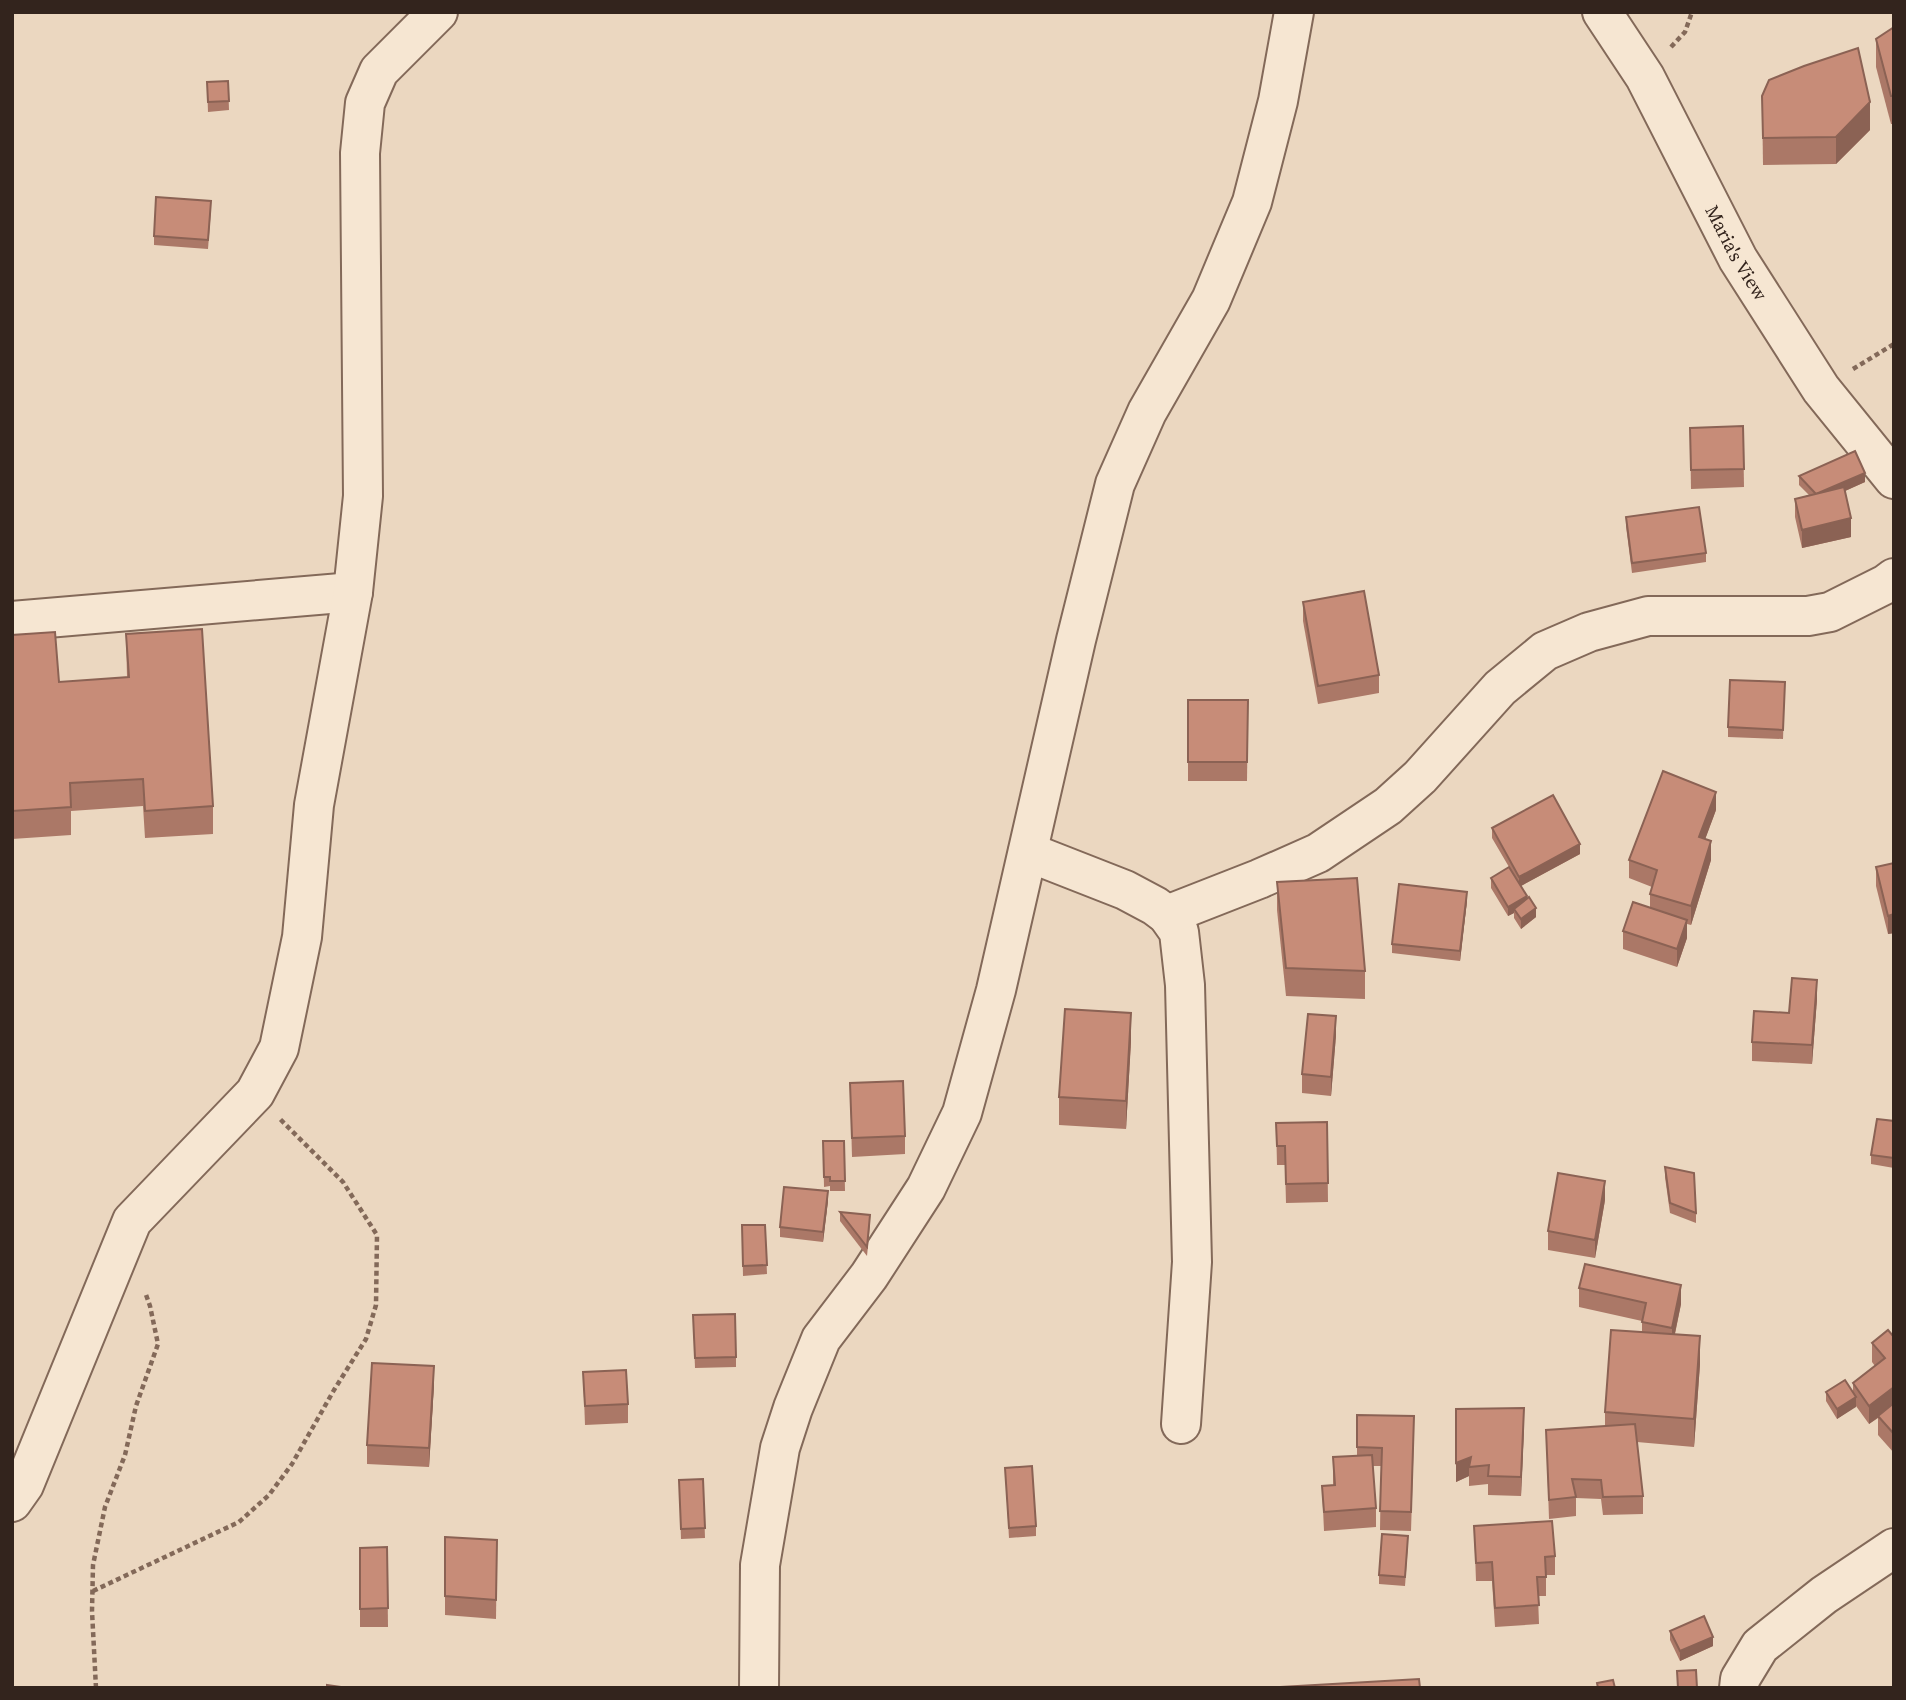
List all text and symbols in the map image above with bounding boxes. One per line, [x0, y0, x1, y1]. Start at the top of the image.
street label: Maria's View [1700, 200, 1774, 306]

